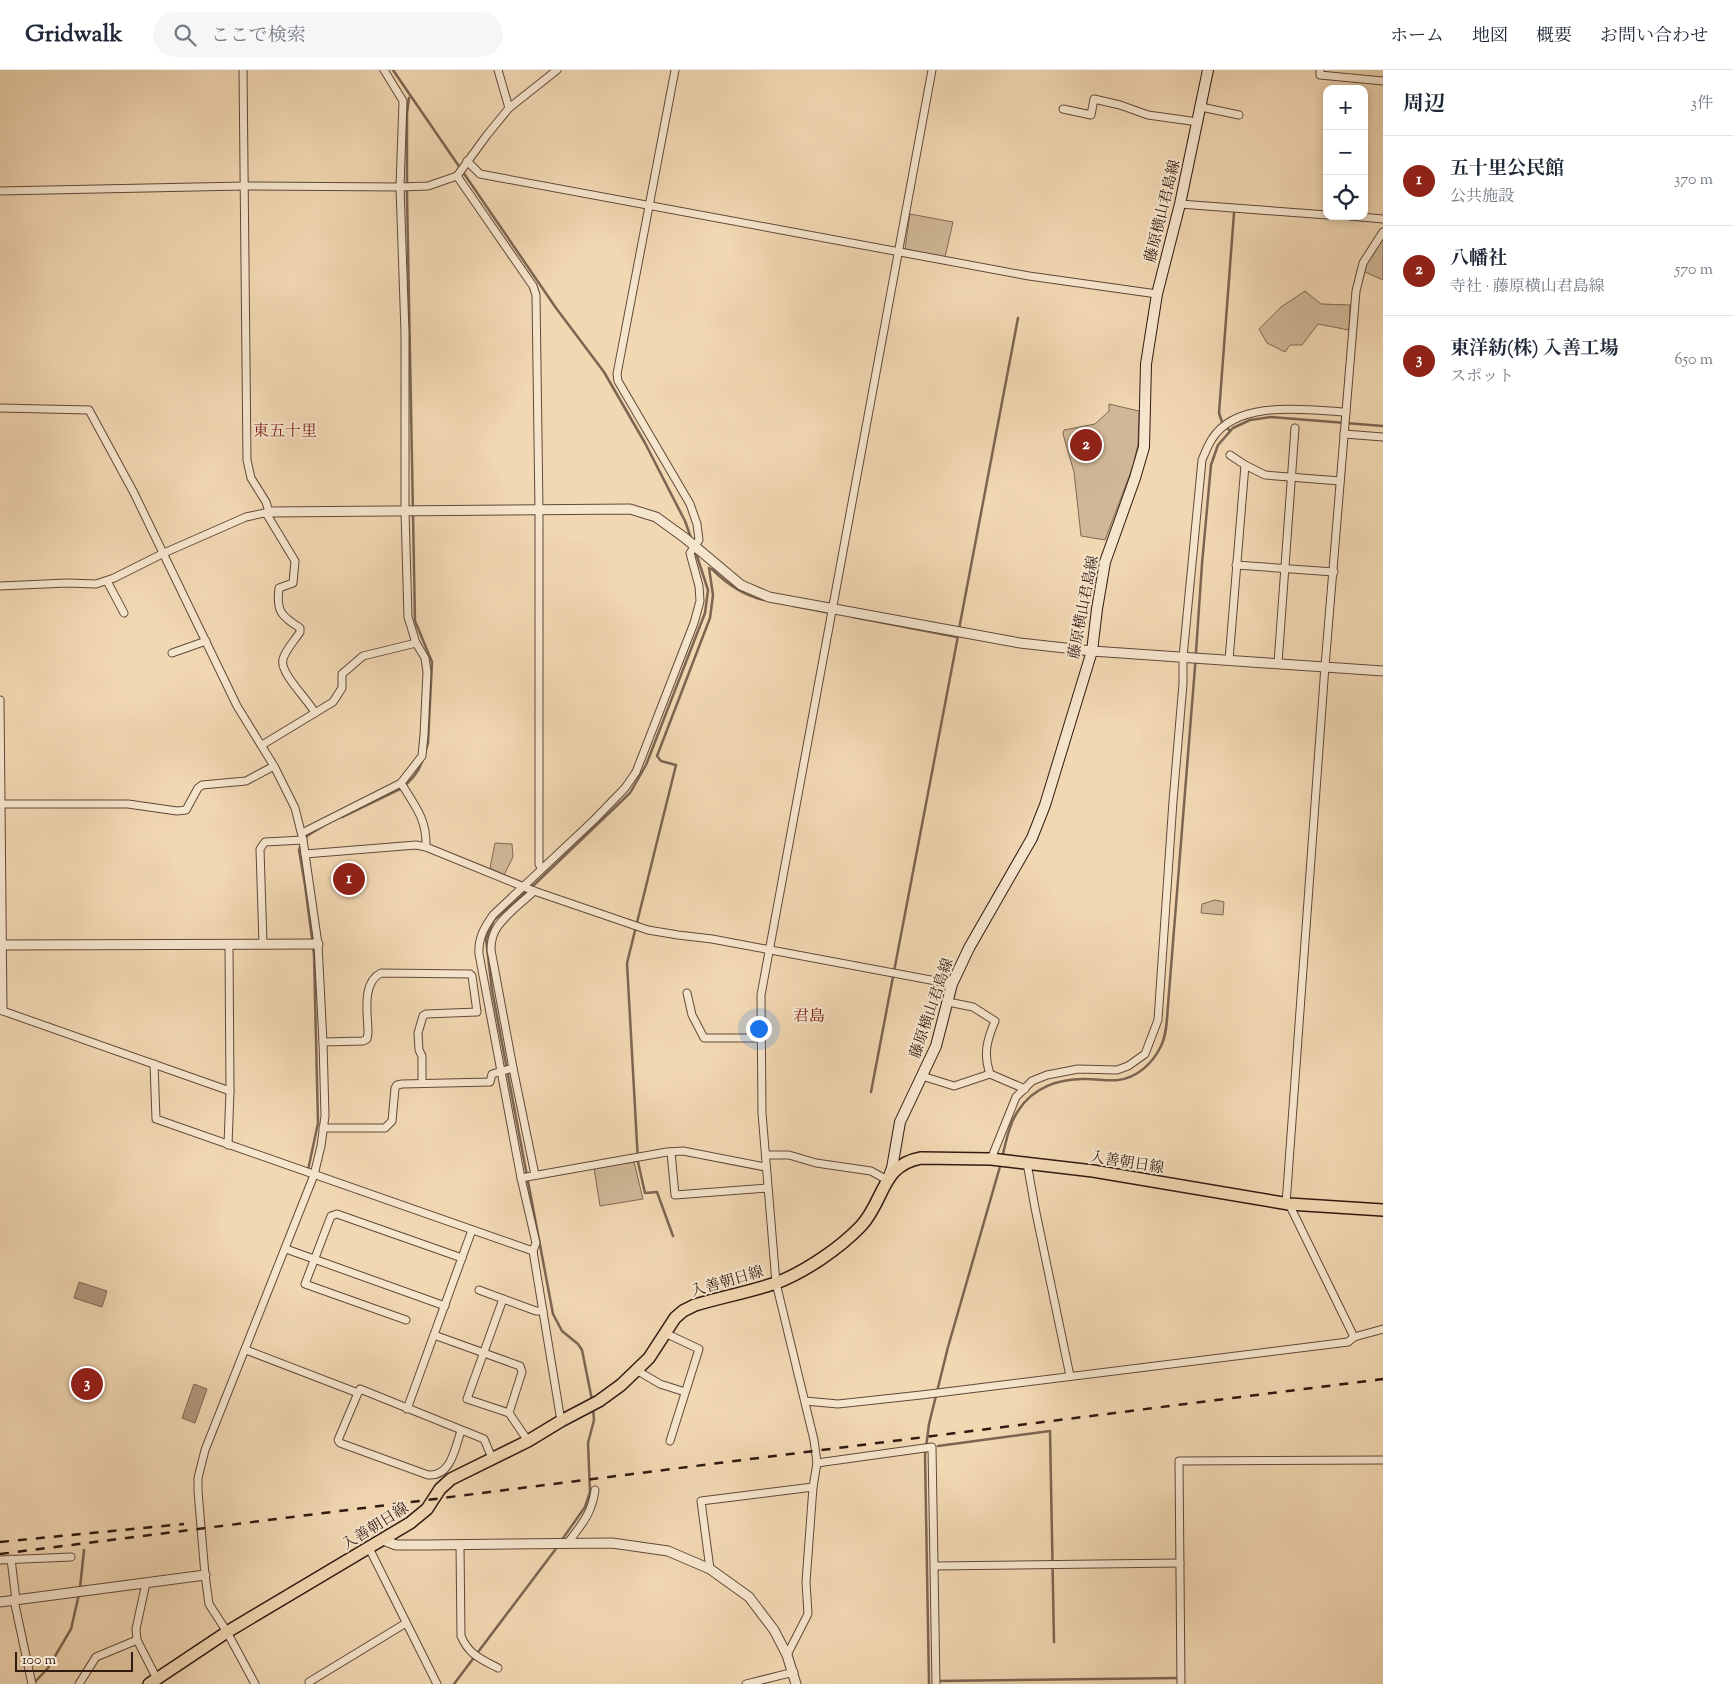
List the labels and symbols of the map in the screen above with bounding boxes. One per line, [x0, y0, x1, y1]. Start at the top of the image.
street label: 藤原横山君島線 [1141, 158, 1186, 265]
district label: 東五十里 [253, 421, 317, 444]
pin: 2 [1070, 426, 1102, 464]
street label: 藤原横山君島線 [1064, 554, 1105, 661]
pin: 1 [333, 860, 365, 898]
street label: 藤原横山君島線 [905, 955, 959, 1062]
district label: 君島 [793, 1006, 825, 1029]
your location [746, 1016, 772, 1042]
street label: 入善朝日線 [1088, 1147, 1165, 1180]
street label: 入善朝日線 [688, 1262, 766, 1303]
pin: 3 [71, 1365, 103, 1403]
street label: 入善朝日線 [338, 1498, 413, 1556]
scale bar [15, 1649, 132, 1672]

